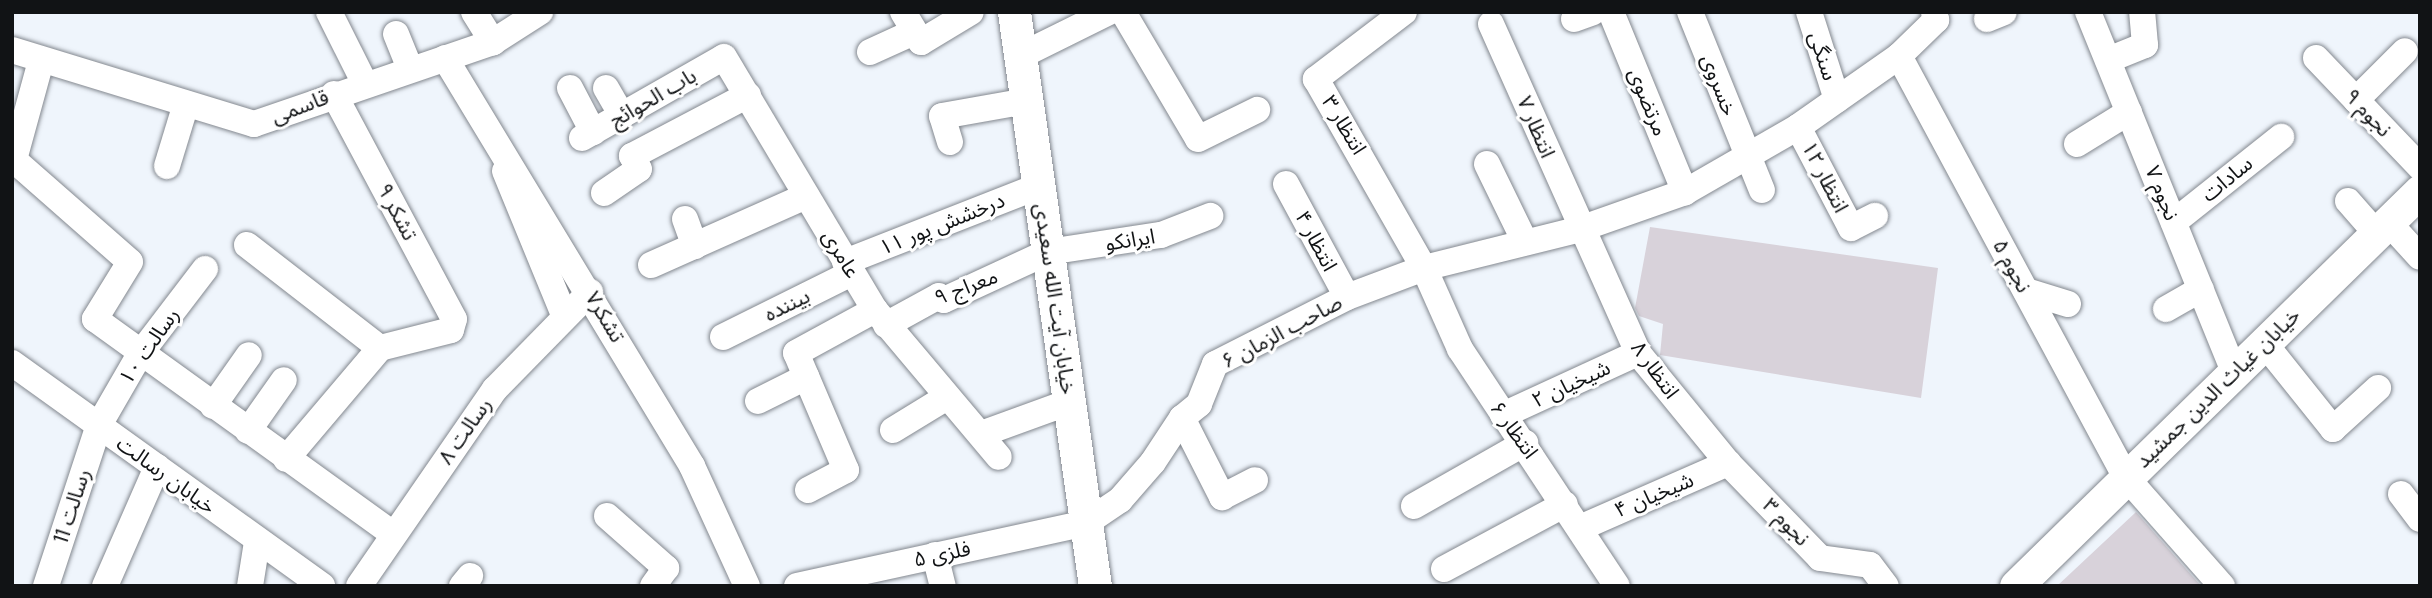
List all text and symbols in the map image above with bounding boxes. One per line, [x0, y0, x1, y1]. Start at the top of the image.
street label: سنگی [1803, 28, 1843, 84]
street label: خسروی [1696, 51, 1742, 119]
street label: باب الحوائج [605, 63, 701, 133]
street label: مرتضوی [1623, 64, 1673, 140]
street label: نجوم ۹ [2339, 84, 2397, 142]
street label: قاسمی [268, 85, 332, 129]
street label: انتظار ۳ [1317, 91, 1371, 159]
street label: انتظار ۷ [1512, 92, 1560, 162]
street label: انتظار ۱۲ [1796, 137, 1854, 217]
street label: سادات [2196, 151, 2258, 207]
street label: نجوم ۷ [2140, 162, 2184, 224]
street label: تشکر ۹ [372, 179, 422, 245]
street label: درخشش پور ۱۱ [876, 187, 1008, 261]
street label: خیابان آیت الله سعیدی [1029, 202, 1081, 396]
street label: انتظار ۴ [1290, 206, 1342, 276]
street label: ایرانکو [1103, 224, 1157, 256]
street label: عامری [817, 225, 865, 283]
street label: نجوم ۵ [1988, 235, 2036, 297]
street label: معراج ۹ [931, 263, 1001, 311]
street label: بیننده [760, 283, 814, 327]
street label: تشکر۷ [580, 287, 630, 347]
street label: صاحب الزمان ۶ [1217, 290, 1347, 374]
street label: رسالت ۱۰ [114, 303, 184, 389]
street label: خیابان غیاث الدین جمشید [2130, 303, 2306, 473]
street label: انتظار ۸ [1626, 336, 1684, 404]
street label: شیخیان ۲ [1528, 355, 1614, 413]
street label: رسالت ۸ [433, 393, 497, 469]
street label: انتظار ۶ [1485, 396, 1543, 464]
street label: خیابان رسالت [112, 431, 220, 519]
street label: رسالت 11 [48, 466, 96, 546]
street label: شیخیان ۴ [1611, 467, 1697, 523]
street label: نجوم ۳ [1757, 493, 1815, 551]
street label: فلزی ۵ [911, 536, 973, 572]

